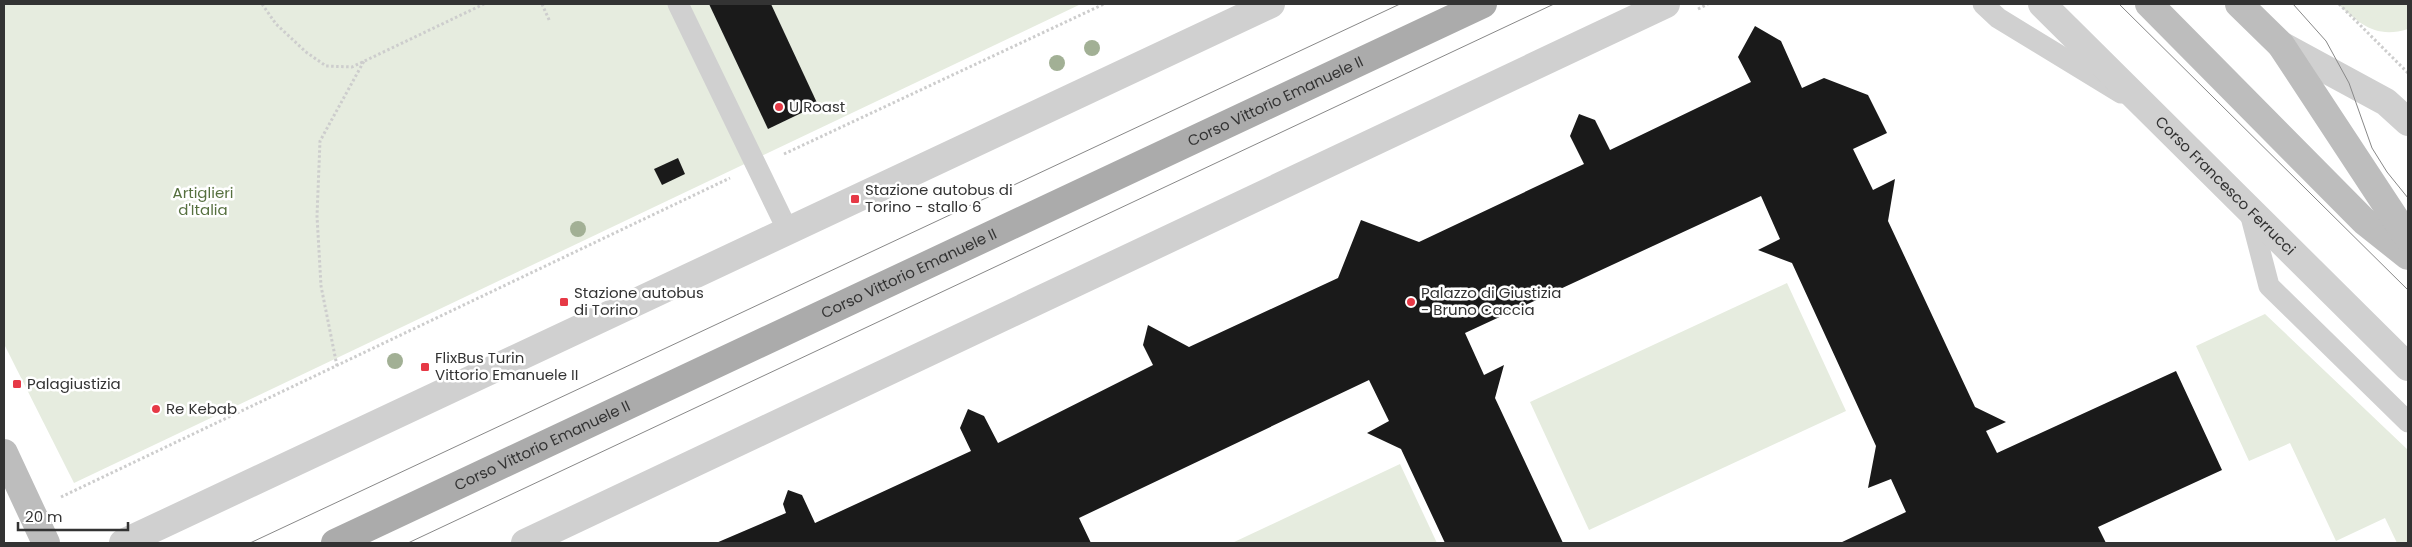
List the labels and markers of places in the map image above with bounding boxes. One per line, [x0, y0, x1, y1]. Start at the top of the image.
place label: U Roast [789, 96, 845, 117]
marker: U Roast [773, 101, 785, 113]
place label: Stazione autobus di Torino - stallo 6 [865, 179, 1013, 217]
marker: Stazione autobus di Torino - stallo 6 [849, 193, 861, 205]
place label: Stazione autobus di Torino [574, 282, 704, 320]
place label: Palazzo di Giustizia - Bruno Caccia [1421, 282, 1561, 320]
marker: Stazione autobus di Torino [558, 296, 570, 308]
marker: Palazzo di Giustizia - Bruno Caccia [1405, 296, 1417, 308]
place label: FlixBus Turin Vittorio Emanuele II [435, 347, 578, 385]
marker: FlixBus Turin Vittorio Emanuele II [419, 361, 431, 373]
place label: Palagiustizia [27, 373, 121, 394]
marker: Palagiustizia [11, 378, 23, 390]
place label: Re Kebab [166, 398, 237, 419]
marker: Re Kebab [150, 403, 162, 415]

